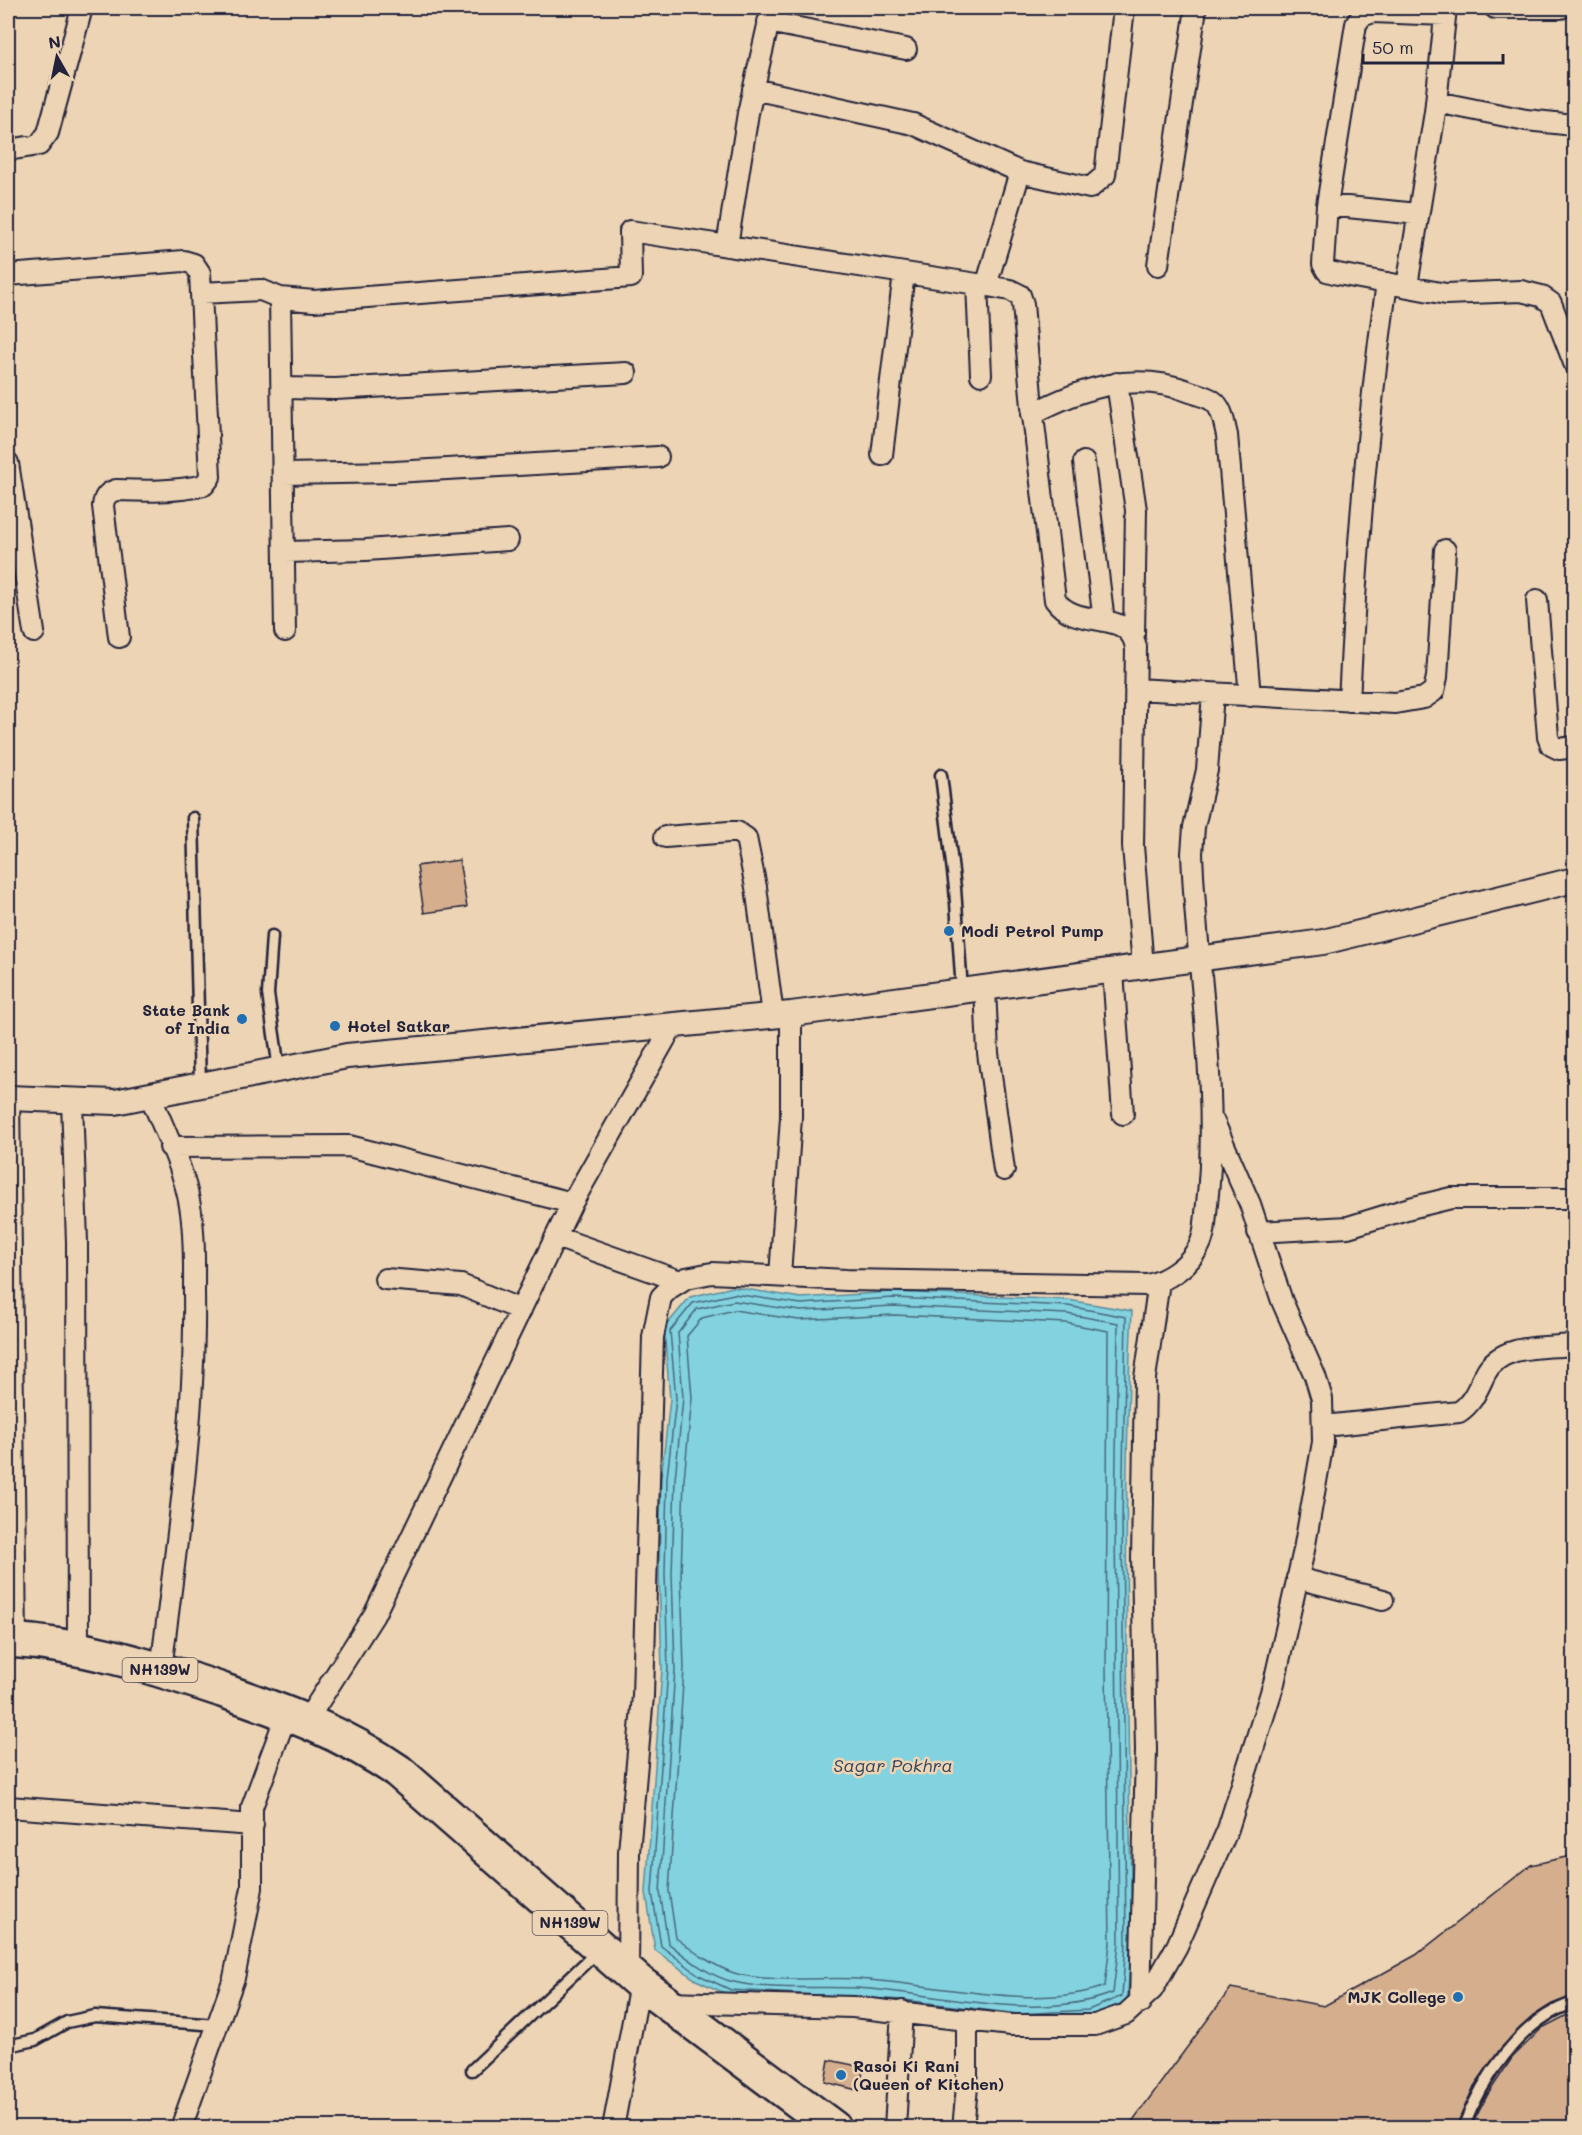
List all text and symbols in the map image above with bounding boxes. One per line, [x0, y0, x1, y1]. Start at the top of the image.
north arrow [27, 27, 87, 87]
scale bar [1363, 27, 1502, 65]
text: N [47, 30, 62, 53]
text: 50 m [1372, 35, 1414, 59]
place label: Modi Petrol Pump [961, 920, 1104, 941]
marker: Modi Petrol Pump [942, 924, 956, 938]
place label: State Bank of India [142, 999, 230, 1038]
marker: State Bank of India [235, 1012, 249, 1026]
place label: Hotel Satkar [347, 1015, 450, 1036]
marker: Hotel Satkar [328, 1019, 342, 1033]
road number: NH139W [122, 1658, 198, 1682]
water label: Sagar Pokhra [833, 1753, 953, 1777]
road number: NH139W [532, 1911, 608, 1935]
place label: MJK College [1347, 1986, 1446, 2007]
marker: MJK College [1451, 1990, 1465, 2004]
place label: Rasoi Ki Rani (Queen of Kitchen) [853, 2055, 1004, 2094]
marker: Rasoi Ki Rani (Queen of Kitchen) [834, 2068, 848, 2082]

